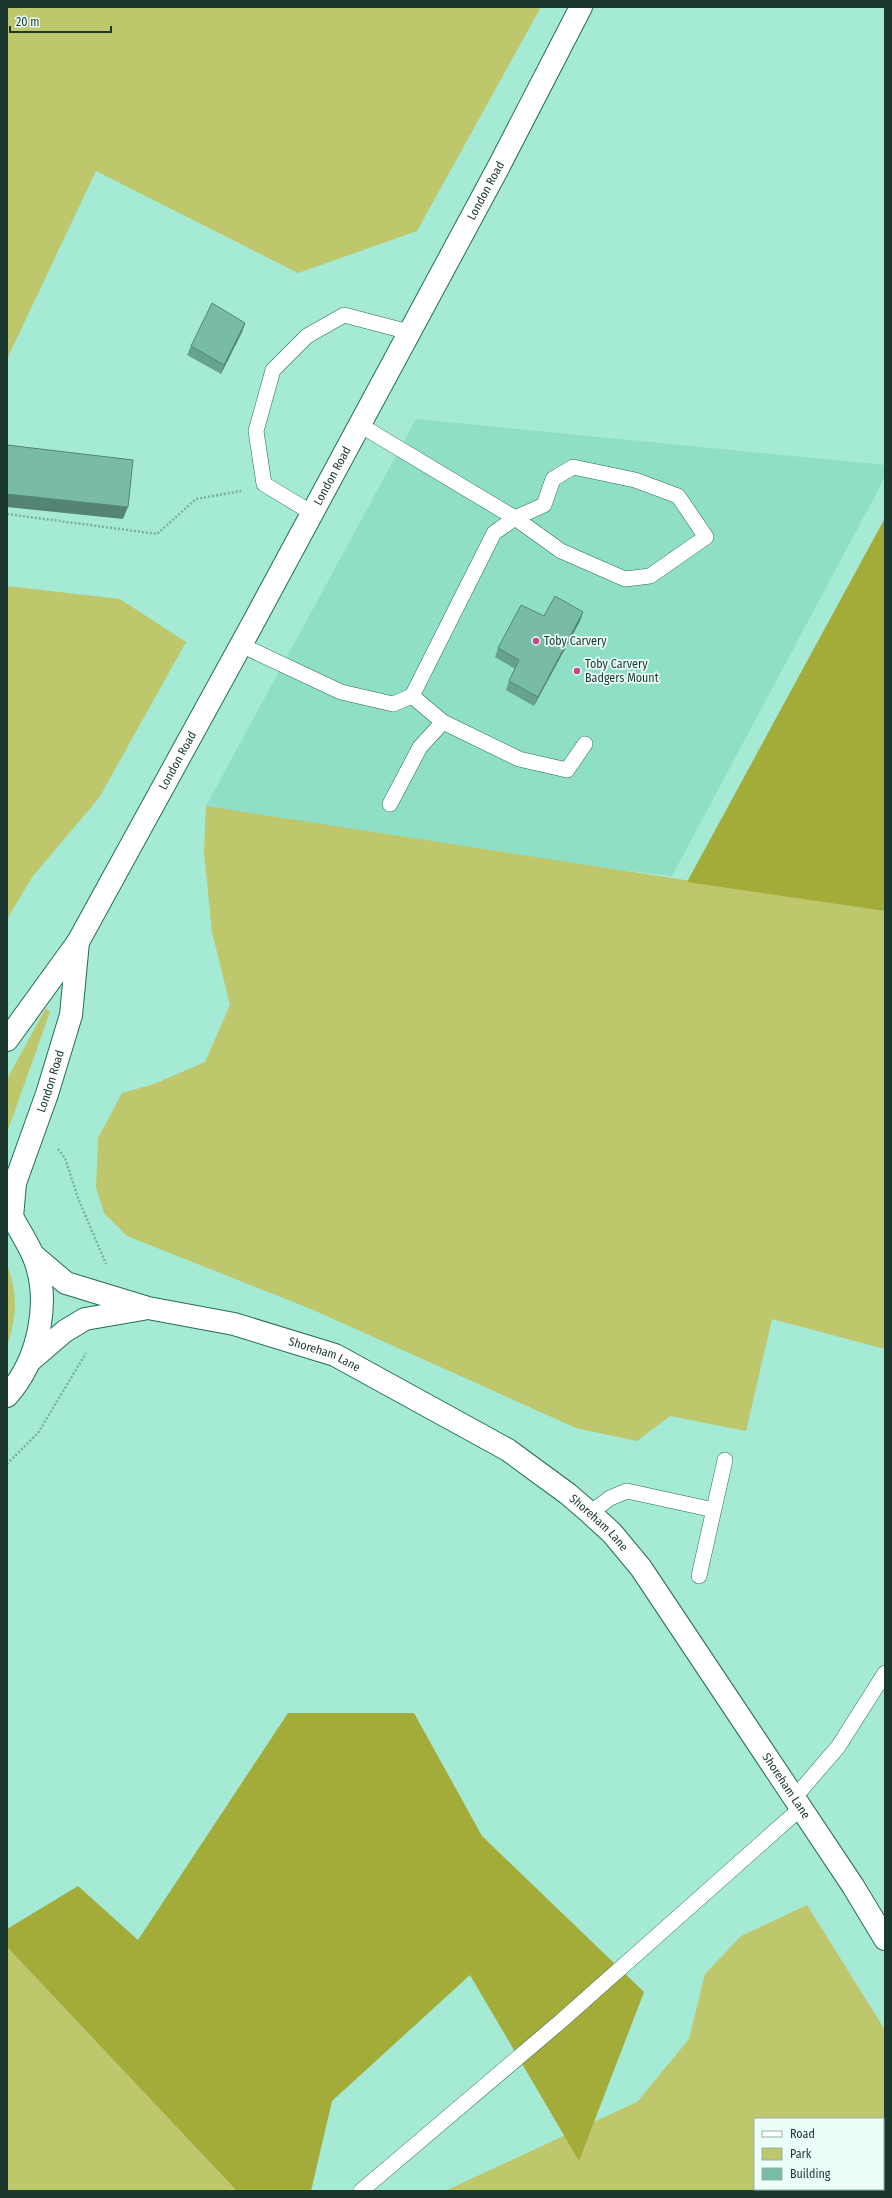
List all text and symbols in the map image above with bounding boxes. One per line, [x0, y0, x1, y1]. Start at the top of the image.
scale bar [10, 8, 111, 34]
text: 20 m [16, 15, 40, 29]
street label: London Road [464, 159, 507, 222]
street label: London Road [311, 444, 354, 508]
place label: Toby Carvery [544, 634, 607, 648]
marker: Toby Carvery [531, 636, 541, 646]
place label: Toby Carvery Badgers Mount [585, 657, 659, 685]
marker: Toby Carvery Badgers Mount [572, 666, 582, 676]
street label: London Road [156, 729, 199, 792]
street label: London Road [34, 1048, 67, 1114]
street label: Shoreham Lane [287, 1334, 363, 1375]
street label: Shoreham Lane [567, 1491, 631, 1554]
street label: Shoreham Lane [759, 1750, 813, 1821]
legend [754, 2118, 884, 2190]
text: Road [790, 2127, 815, 2141]
text: Park [790, 2147, 812, 2161]
text: Building [790, 2167, 831, 2181]

